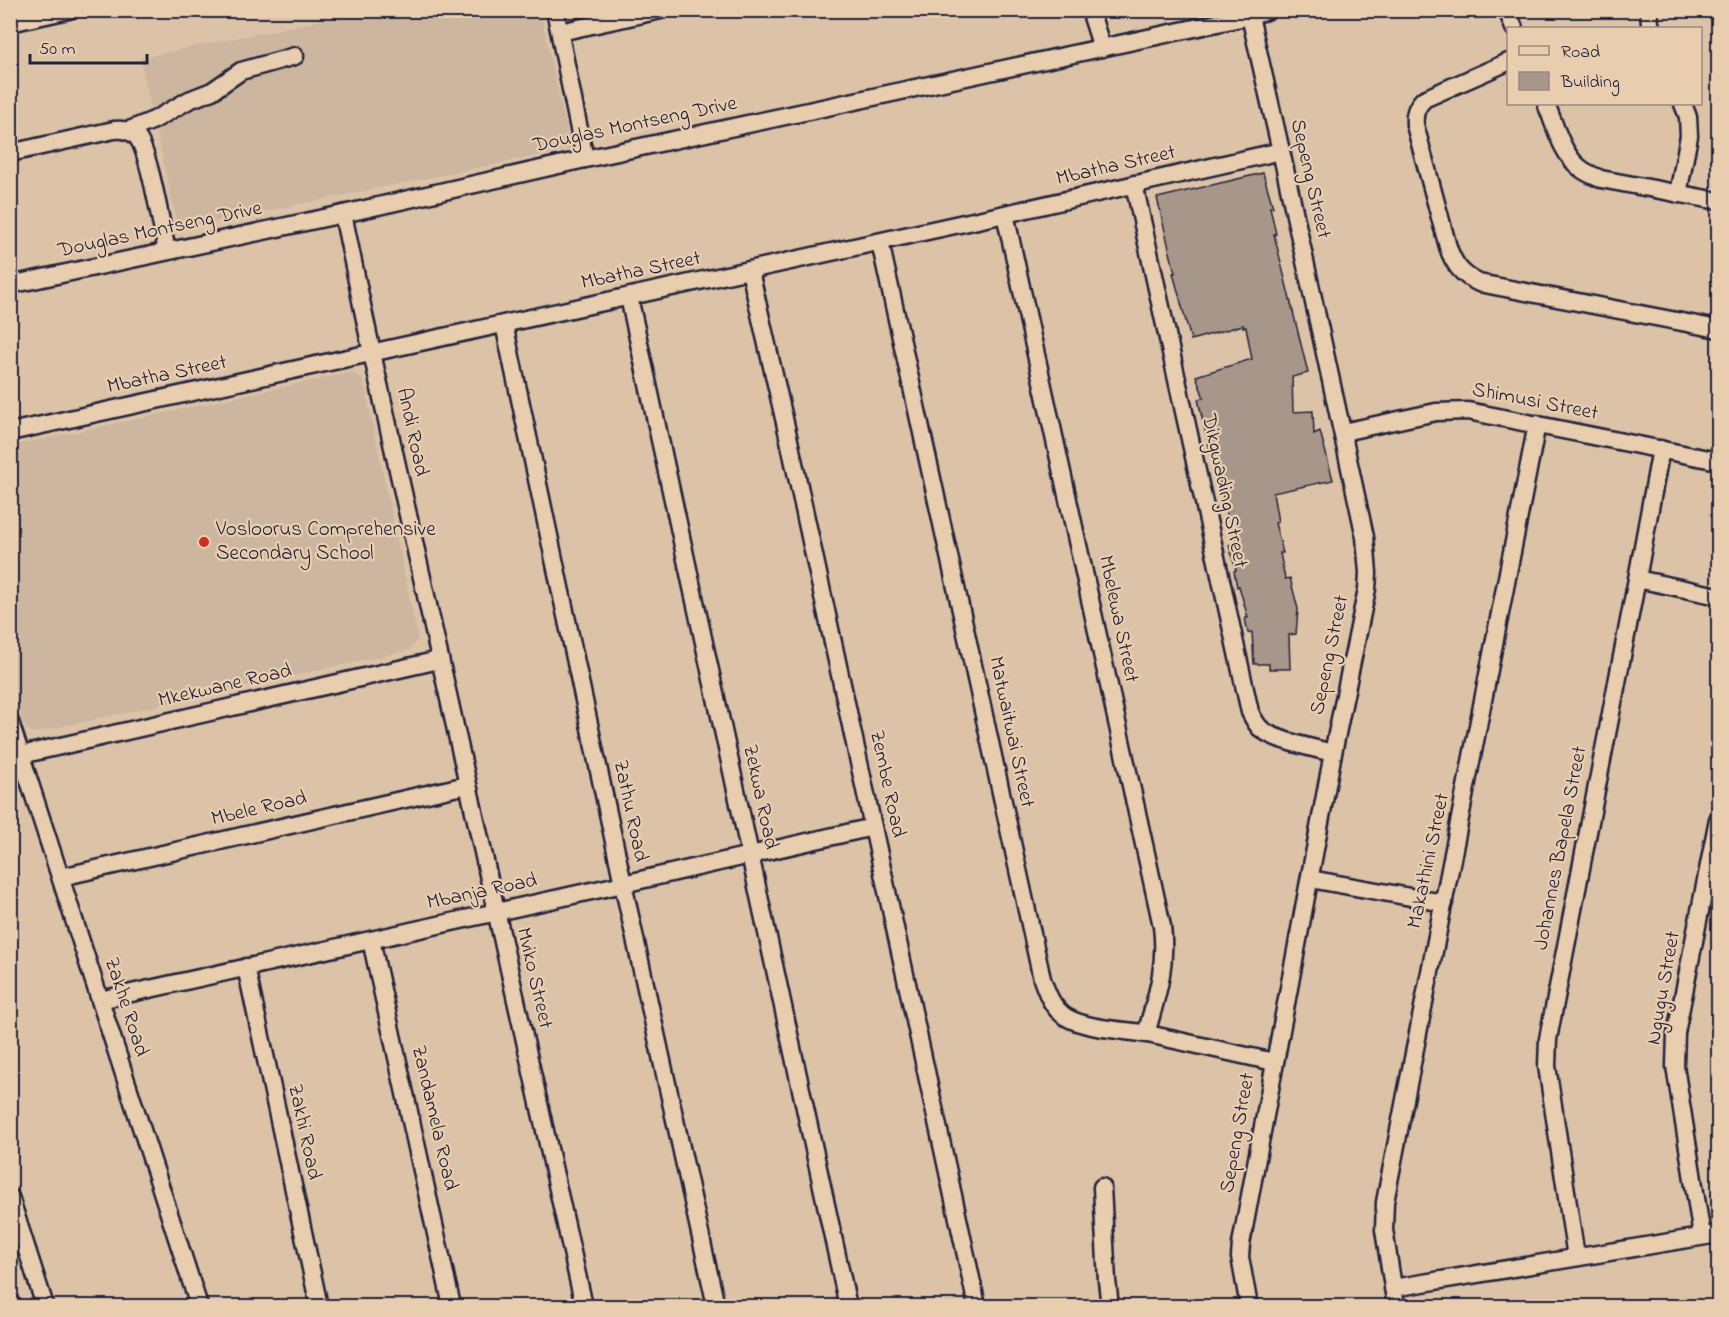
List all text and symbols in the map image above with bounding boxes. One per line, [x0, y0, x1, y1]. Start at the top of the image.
scale bar [30, 27, 147, 65]
legend [1507, 27, 1702, 105]
text: 50 m [39, 37, 76, 63]
text: Road [1561, 40, 1600, 66]
text: Building [1560, 70, 1620, 97]
street label: Douglas Montseng Drive [529, 89, 741, 163]
street label: Sepeng Street [1280, 116, 1338, 242]
street label: Mbatha Street [1053, 138, 1179, 194]
street label: Douglas Montseng Drive [54, 194, 266, 268]
street label: Mbatha Street [578, 244, 704, 298]
street label: Mbatha Street [104, 348, 230, 402]
street label: Shimusi Street [1469, 375, 1601, 429]
street label: Andi Road [388, 385, 436, 479]
street label: Dikgwading Street [1191, 410, 1255, 571]
place label: Vosloorus Comprehensive Secondary School [215, 515, 436, 571]
marker: Vosloorus Comprehensive Secondary School [197, 535, 211, 549]
street label: Mbelewa Street [1090, 553, 1146, 685]
street label: Sepeng Street [1303, 592, 1359, 718]
street label: Matwaitwai Street [980, 653, 1042, 811]
street label: Mkekwane Road [155, 656, 295, 716]
street label: Zembe Road [861, 728, 913, 841]
street label: Zekwa Road [734, 742, 786, 852]
street label: Johannes Bapela Street [1527, 743, 1595, 953]
street label: Zathu Road [605, 757, 655, 865]
street label: Mbele Road [208, 783, 310, 835]
street label: Makathini Street [1400, 791, 1458, 931]
street label: Mbanja Road [424, 866, 540, 918]
street label: Mviko Street [508, 924, 560, 1032]
street label: Ngugu Street [1639, 929, 1691, 1048]
street label: Zakhe Road [96, 953, 156, 1061]
street label: Zandamela Road [403, 1042, 465, 1194]
street label: Sepeng Street [1213, 1070, 1265, 1196]
street label: Zakhi Road [279, 1081, 329, 1183]

